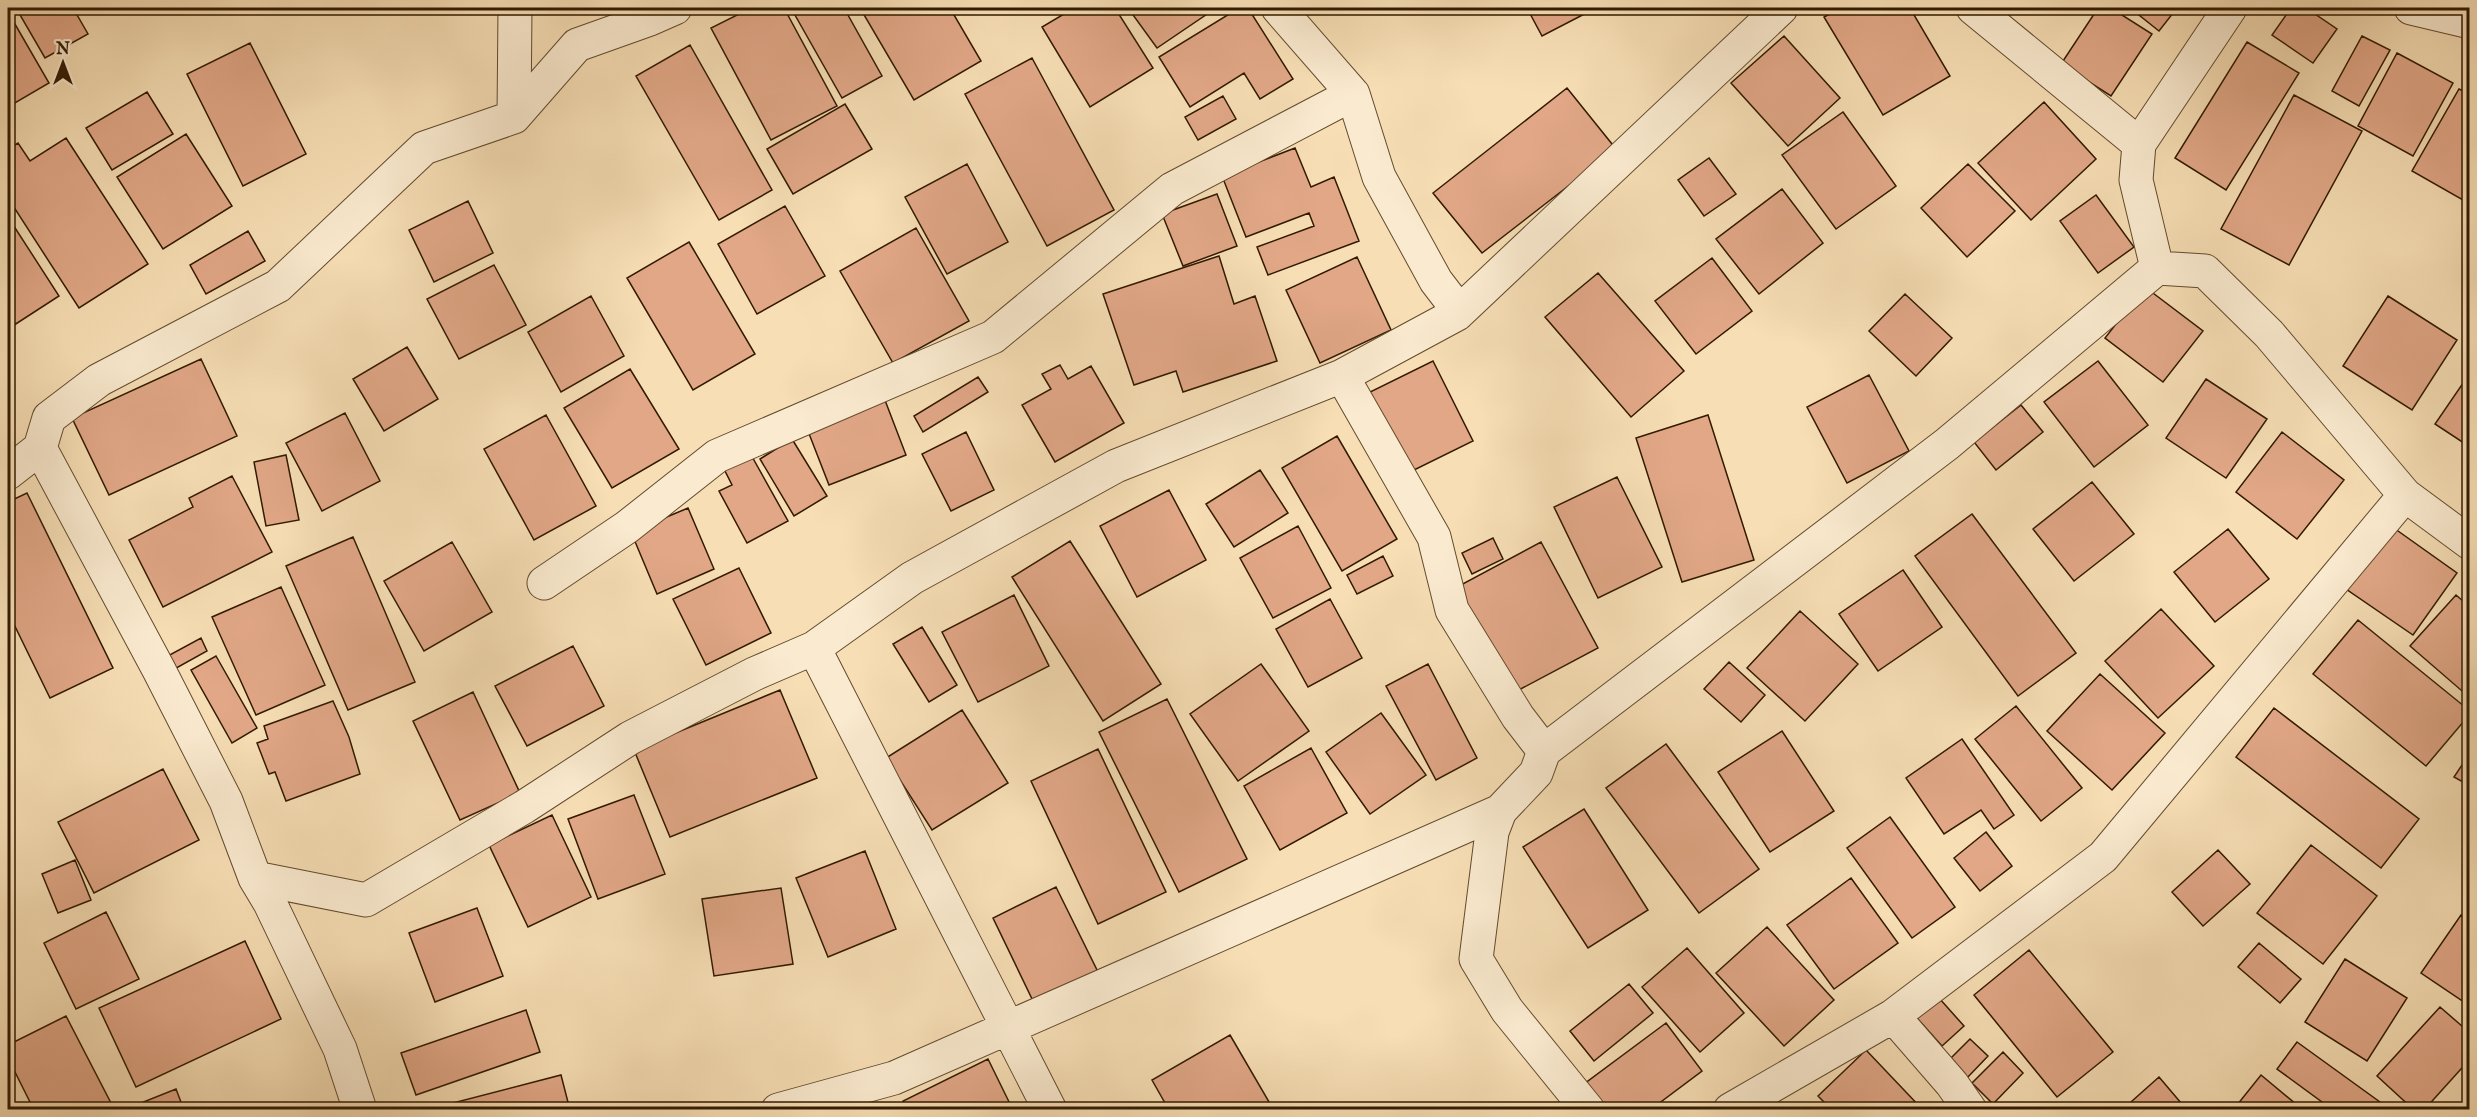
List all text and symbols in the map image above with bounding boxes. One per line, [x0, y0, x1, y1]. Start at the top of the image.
north arrow [33, 33, 93, 93]
text: N [55, 40, 70, 60]

